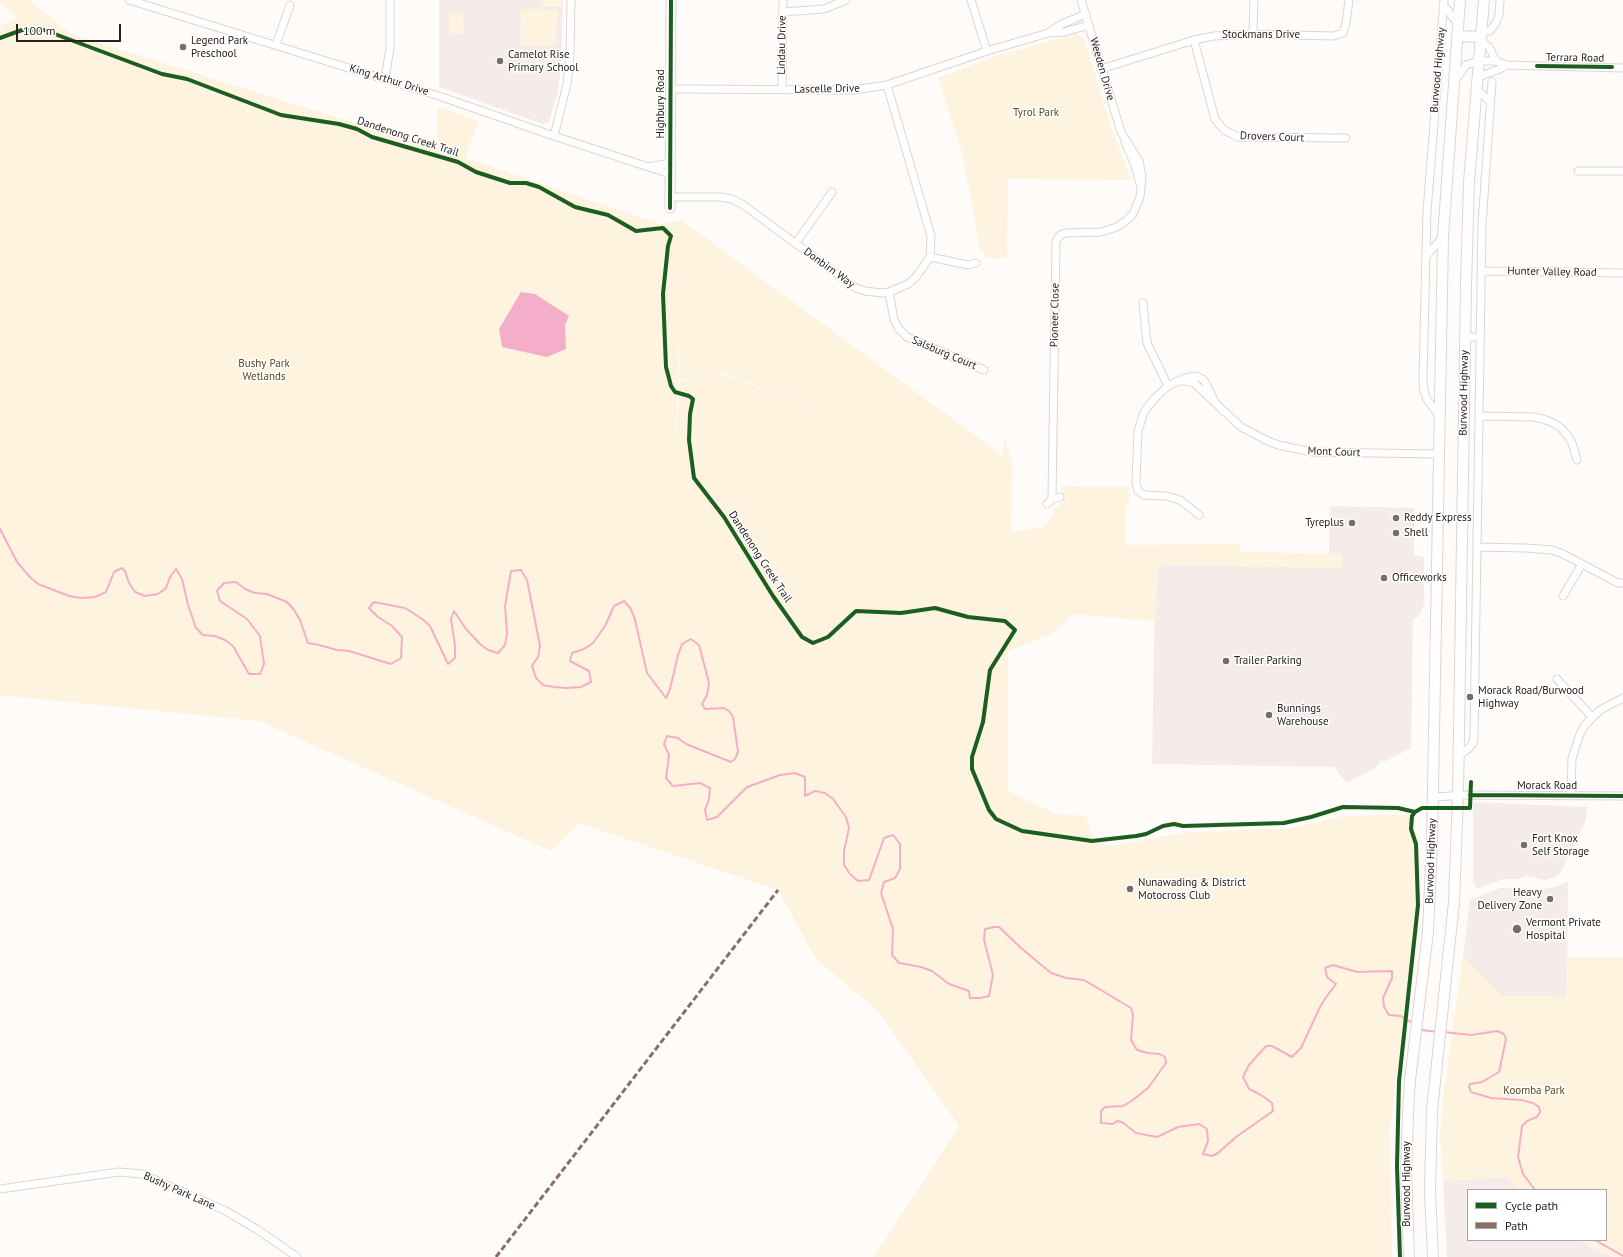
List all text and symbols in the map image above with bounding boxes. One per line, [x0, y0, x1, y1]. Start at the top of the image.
street label: Lindau Drive [775, 15, 789, 75]
scale bar [18, 16, 123, 42]
text: 100 m [23, 23, 56, 38]
street label: Burwood Highway [1428, 27, 1448, 113]
street label: Stockmans Drive [1222, 28, 1300, 42]
place label: Legend Park Preschool [191, 34, 248, 60]
street label: Weeden Drive [1087, 36, 1117, 102]
marker: Legend Park Preschool [178, 42, 188, 52]
place label: Camelot Rise Primary School [508, 48, 578, 74]
street label: Terrara Road [1546, 51, 1604, 65]
marker: Camelot Rise Primary School [495, 56, 505, 66]
street label: King Arthur Drive [348, 62, 430, 98]
street label: Highbury Road [654, 69, 668, 139]
street label: Lascelle Drive [794, 82, 860, 96]
park label: Tyrol Park [1013, 106, 1059, 120]
street label: Dandenong Creek Trail [355, 114, 461, 160]
street label: Drovers Court [1240, 129, 1304, 145]
street label: Donbirn Way [801, 245, 857, 291]
street label: Hunter Valley Road [1507, 265, 1597, 279]
street label: Pioneer Close [1048, 283, 1062, 347]
street label: Salsburg Court [910, 333, 978, 373]
street label: Burwood Highway [1457, 350, 1471, 436]
park label: Bushy Park Wetlands [238, 357, 290, 383]
street label: Mont Court [1307, 444, 1361, 460]
street label: Dandenong Creek Trail [726, 509, 794, 605]
place label: Reddy Express [1404, 511, 1472, 525]
marker: Reddy Express [1391, 513, 1401, 523]
place label: Tyreplus [1305, 516, 1344, 530]
marker: Tyreplus [1347, 518, 1357, 528]
place label: Shell [1404, 526, 1428, 540]
marker: Shell [1391, 528, 1401, 538]
place label: Officeworks [1392, 571, 1447, 585]
marker: Officeworks [1379, 573, 1389, 583]
place label: Trailer Parking [1234, 654, 1302, 668]
marker: Trailer Parking [1221, 656, 1231, 666]
place label: Morack Road/Burwood Highway [1478, 684, 1584, 710]
marker: Morack Road/Burwood Highway [1465, 692, 1475, 702]
place label: Bunnings Warehouse [1277, 702, 1329, 728]
marker: Bunnings Warehouse [1264, 710, 1274, 720]
street label: Morack Road [1517, 779, 1577, 793]
street label: Burwood Highway [1423, 818, 1439, 904]
place label: Fort Knox Self Storage [1532, 832, 1589, 858]
marker: Fort Knox Self Storage [1519, 840, 1529, 850]
place label: Nunawading & District Motocross Club [1138, 876, 1246, 902]
marker: Nunawading & District Motocross Club [1125, 884, 1135, 894]
place label: Heavy Delivery Zone [1478, 886, 1542, 912]
marker: Heavy Delivery Zone [1545, 894, 1555, 904]
place label: Vermont Private Hospital [1526, 916, 1601, 942]
marker: Vermont Private Hospital [1511, 923, 1523, 935]
park label: Koomba Park [1503, 1084, 1565, 1098]
street label: Burwood Highway [1400, 1141, 1414, 1227]
street label: Bushy Park Lane [141, 1169, 217, 1213]
legend [1467, 1189, 1607, 1241]
text: Cycle path [1505, 1198, 1558, 1213]
text: Path [1505, 1218, 1528, 1233]

